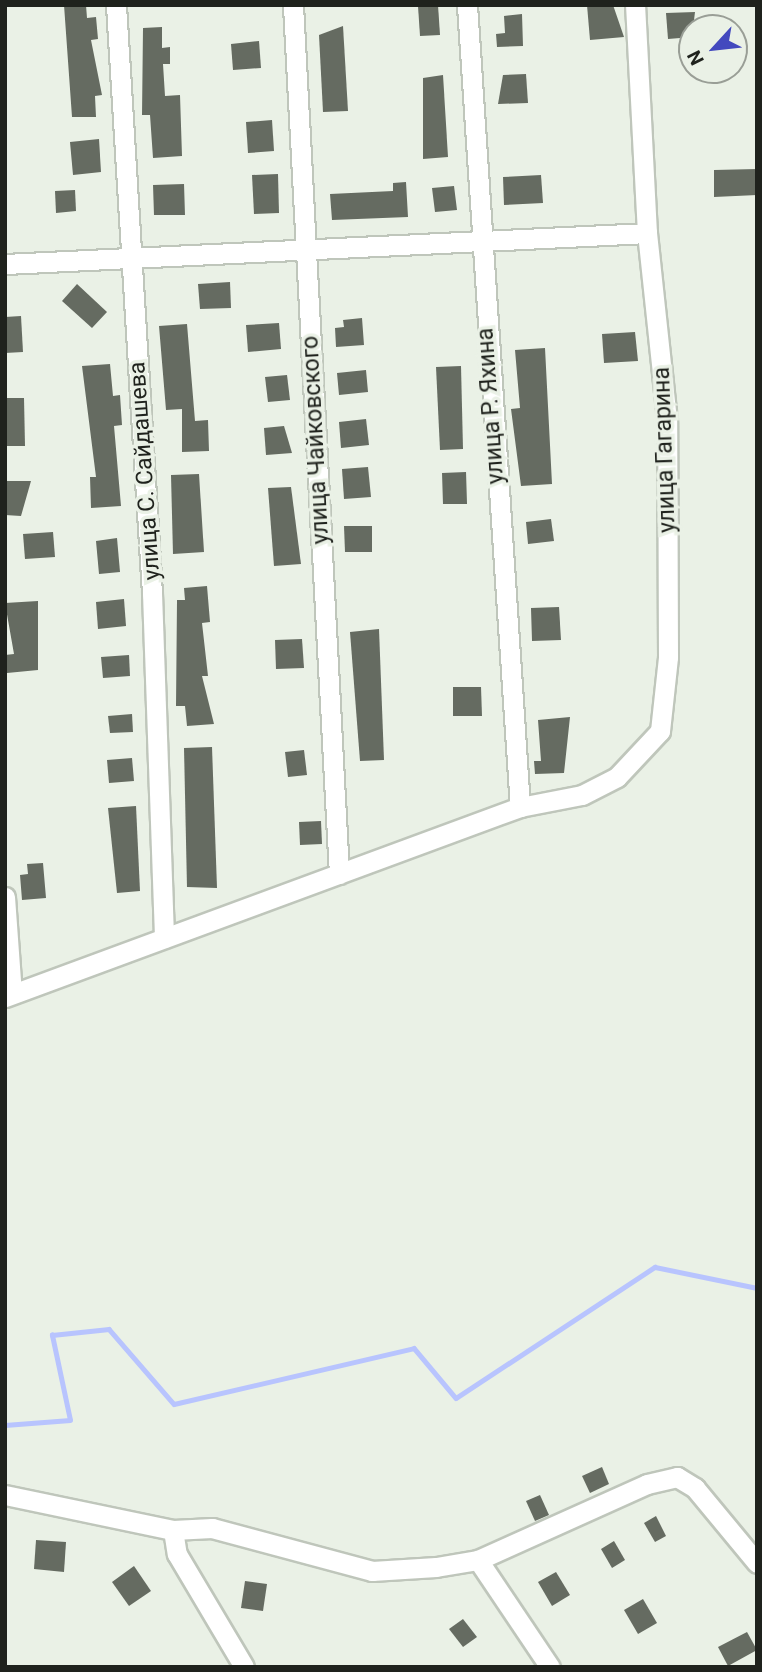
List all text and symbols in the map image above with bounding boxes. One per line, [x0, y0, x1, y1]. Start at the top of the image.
north arrow [678, 14, 748, 84]
text: N [682, 47, 709, 69]
street label: улица Р. Яхина [472, 327, 510, 485]
street label: улица Чайковского [297, 335, 335, 545]
street label: улица С. Сайдашева [124, 361, 166, 581]
street label: улица Гагарина [648, 367, 682, 533]

